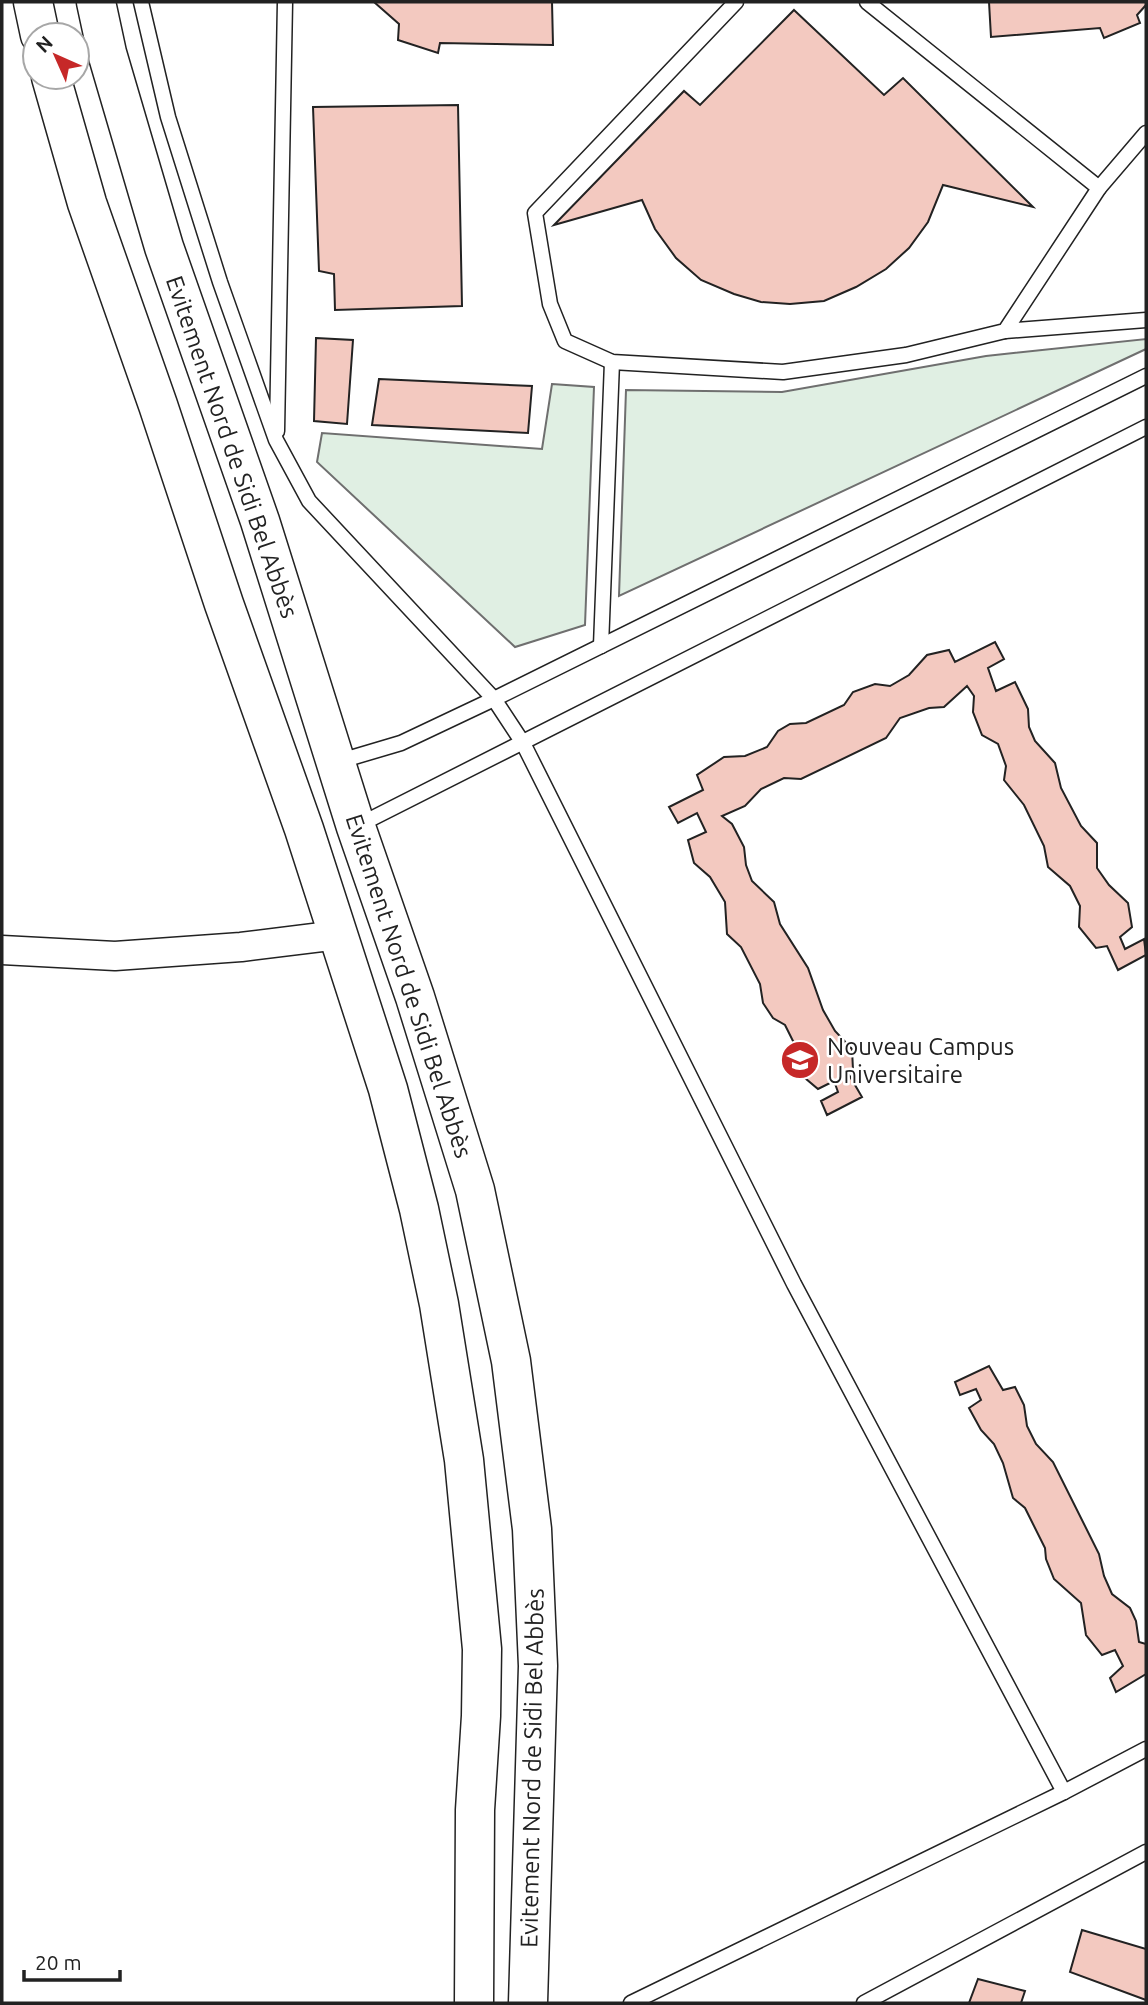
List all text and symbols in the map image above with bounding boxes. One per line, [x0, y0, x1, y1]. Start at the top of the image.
north arrow [21, 21, 91, 91]
text: N [31, 31, 57, 57]
street label: Evitement Nord de Sidi Bel Abbès [161, 272, 303, 622]
street label: Evitement Nord de Sidi Bel Abbès [341, 811, 477, 1161]
place label: Nouveau Campus Universitaire [827, 1033, 1014, 1088]
school or university icon: Nouveau Campus Universitaire [779, 1039, 821, 1081]
street label: Evitement Nord de Sidi Bel Abbès [515, 1588, 549, 1948]
scale bar [24, 1938, 121, 1982]
text: 20 m [35, 1950, 82, 1974]

